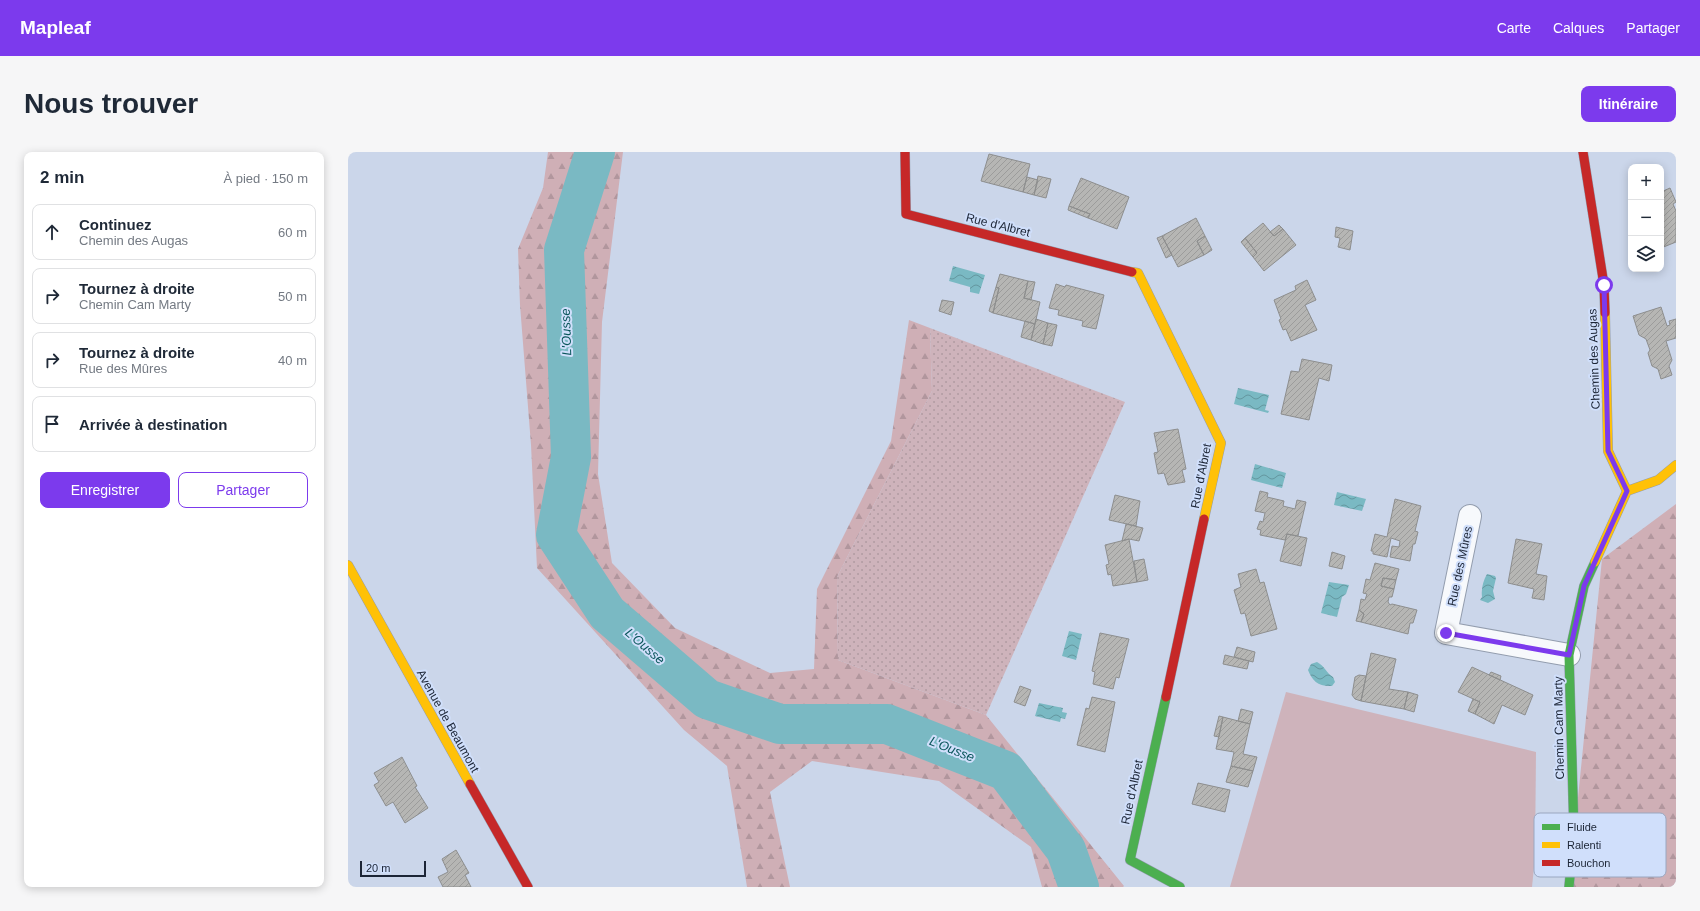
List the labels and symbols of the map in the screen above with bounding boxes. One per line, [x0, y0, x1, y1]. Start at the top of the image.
street label: Rue d'Albret [964, 210, 1032, 240]
route start [1595, 276, 1613, 294]
water label: L'Ousse [558, 308, 574, 356]
street label: Chemin des Augas [1585, 308, 1603, 410]
street label: Rue d'Albret [1188, 442, 1214, 510]
street label: Rue des Mûres [1445, 525, 1475, 607]
route end [1437, 624, 1455, 642]
water label: L'Ousse [622, 625, 668, 667]
street label: Avenue de Beaumont [414, 667, 482, 775]
street label: Chemin Cam Marty [1551, 676, 1567, 780]
water label: L'Ousse [927, 733, 977, 765]
street label: Rue d'Albret [1118, 758, 1146, 826]
legend [1534, 813, 1666, 877]
text: Fluide [1567, 821, 1597, 833]
text: Ralenti [1567, 839, 1601, 851]
text: Bouchon [1567, 857, 1610, 869]
scale bar [360, 859, 426, 878]

